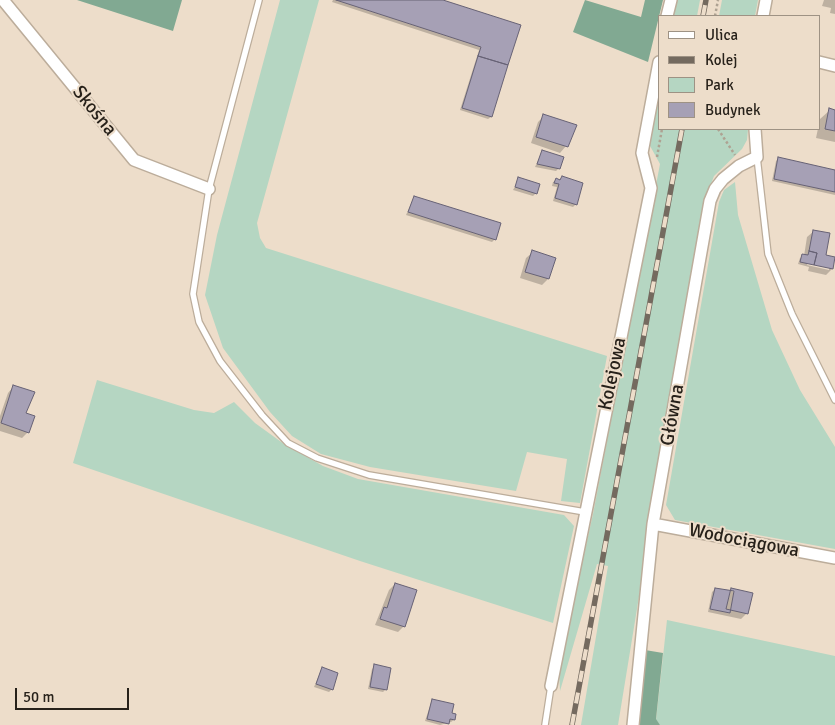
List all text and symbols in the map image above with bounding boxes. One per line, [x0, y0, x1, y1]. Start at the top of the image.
legend [658, 15, 820, 130]
text: Ulica [705, 26, 738, 44]
text: Kolej [705, 51, 737, 69]
text: Park [705, 76, 734, 94]
street label: Skośna [67, 81, 121, 141]
text: Budynek [705, 101, 760, 119]
street label: Kolejowa [594, 335, 632, 413]
street label: Główna [656, 382, 690, 448]
street label: Wodociągowa [687, 519, 801, 563]
scale bar [18, 678, 131, 710]
text: 50 m [23, 688, 54, 706]

